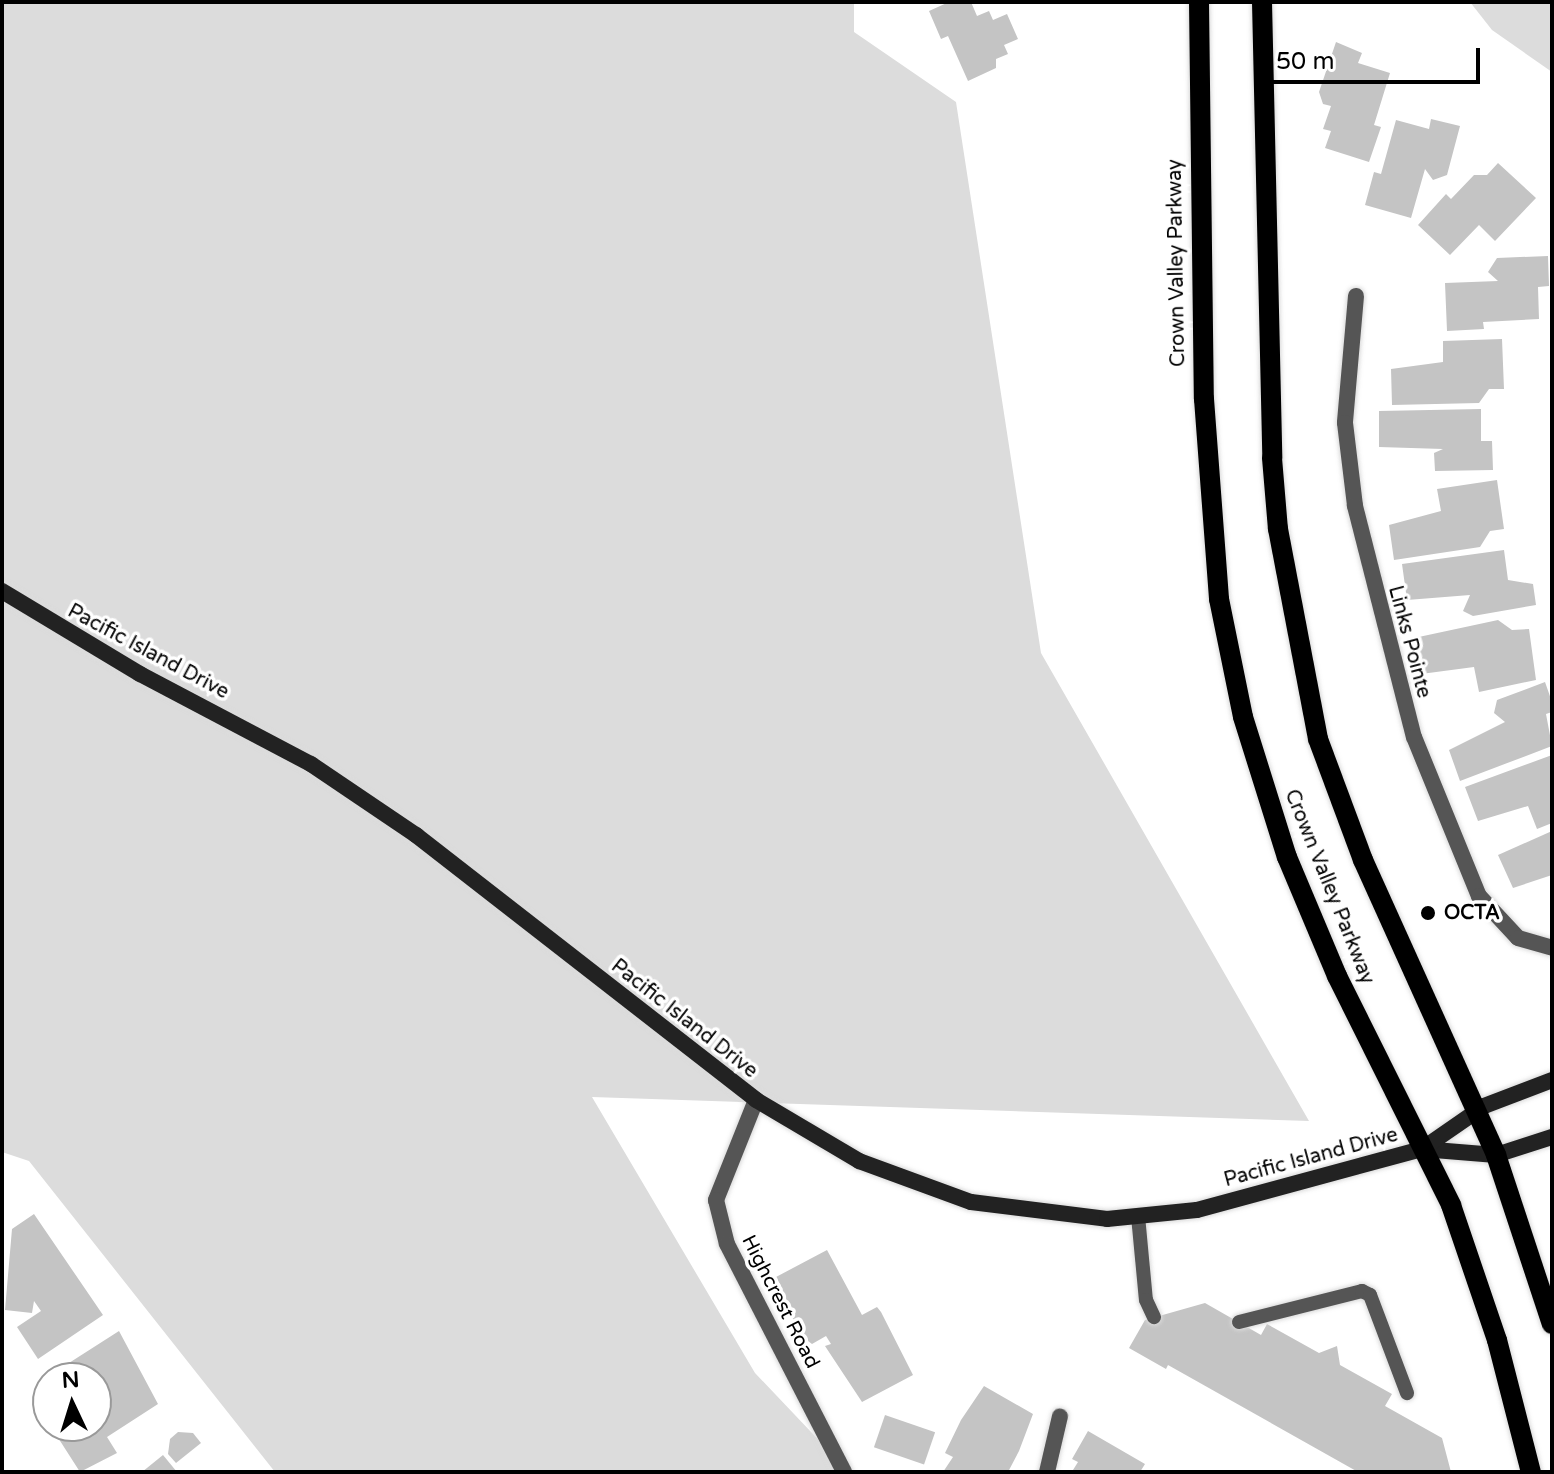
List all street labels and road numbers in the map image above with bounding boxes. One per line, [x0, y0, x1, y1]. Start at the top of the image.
street label: Crown Valley Parkway [1163, 159, 1191, 367]
street label: Links Pointe [1382, 583, 1436, 701]
street label: Pacific Island Drive [63, 599, 233, 705]
street label: Crown Valley Parkway [1279, 786, 1379, 988]
street label: Pacific Island Drive [606, 954, 762, 1084]
street label: Pacific Island Drive [1221, 1123, 1401, 1193]
street label: Highcrest Road [736, 1231, 824, 1373]

